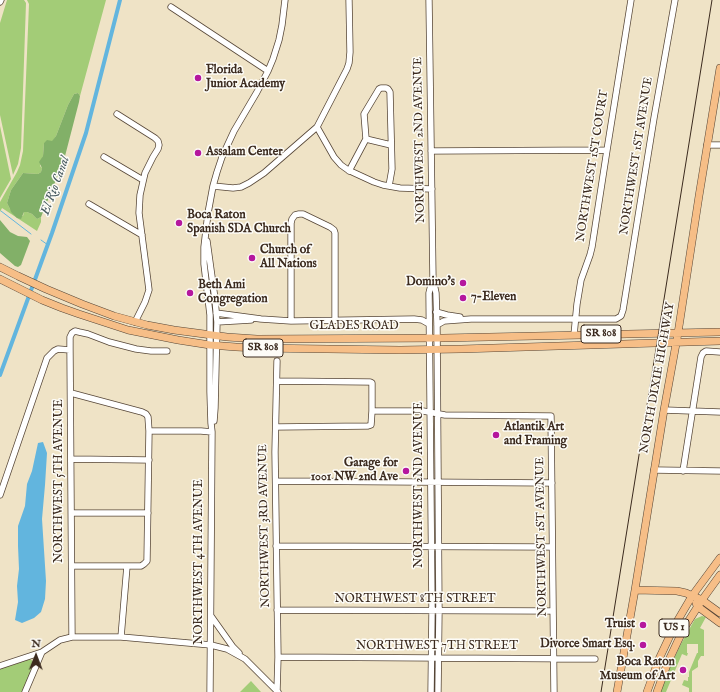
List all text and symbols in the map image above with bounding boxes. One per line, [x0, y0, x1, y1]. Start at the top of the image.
street label: NORTHWEST 2ND AVENUE [411, 57, 429, 223]
place label: Florida Junior Academy [206, 64, 285, 92]
marker: Florida Junior Academy [193, 73, 203, 83]
street label: NORTHWEST 1ST AVENUE [617, 76, 657, 236]
street label: NORTHWEST 1ST COURT [574, 89, 612, 243]
place label: Assalam Center [206, 146, 283, 160]
marker: Assalam Center [193, 148, 203, 158]
water label: El Rio Canal [38, 155, 74, 217]
place label: Boca Raton Spanish SDA Church [187, 209, 291, 237]
marker: Boca Raton Spanish SDA Church [174, 218, 184, 228]
place label: Church of All Nations [260, 244, 317, 272]
marker: Church of All Nations [247, 253, 257, 263]
place label: Domino's [406, 276, 455, 290]
marker: Domino's [458, 278, 468, 288]
place label: Beth Ami Congregation [198, 279, 268, 307]
marker: Beth Ami Congregation [185, 288, 195, 298]
place label: 7-Eleven [471, 291, 516, 305]
marker: 7-Eleven [458, 293, 468, 303]
street label: NORTH DIXIE HIGHWAY [638, 301, 678, 455]
street label: GLADES ROAD [309, 320, 399, 334]
road number: SR 808 [581, 325, 621, 343]
road number: SR 808 [243, 339, 283, 357]
street label: NORTHWEST 5TH AVENUE [53, 399, 67, 563]
street label: NORTHWEST 2ND AVENUE [413, 402, 427, 568]
place label: Atlantik Art and Framing [504, 421, 567, 449]
marker: Atlantik Art and Framing [491, 430, 501, 440]
street label: NORTHWEST 3RD AVENUE [256, 444, 274, 608]
place label: Garage for 1001 NW 2nd Ave [311, 457, 398, 485]
street label: NORTHWEST 1ST AVENUE [533, 457, 551, 617]
marker: Garage for 1001 NW 2nd Ave [401, 466, 411, 476]
street label: NORTHWEST 4TH AVENUE [193, 479, 207, 645]
street label: NORTHWEST 8TH STREET [335, 593, 495, 607]
place label: Truist [605, 618, 635, 632]
road number: US 1 [659, 619, 689, 637]
marker: Truist [638, 620, 648, 630]
north arrow [16, 636, 56, 676]
text: N [31, 637, 41, 651]
place label: Divorce Smart Esq. [540, 638, 635, 652]
street label: NORTHWEST 7TH STREET [356, 640, 518, 654]
marker: Divorce Smart Esq. [638, 640, 648, 650]
place label: Boca Raton Museum of Art [600, 656, 675, 684]
marker: Boca Raton Museum of Art [678, 665, 688, 675]

